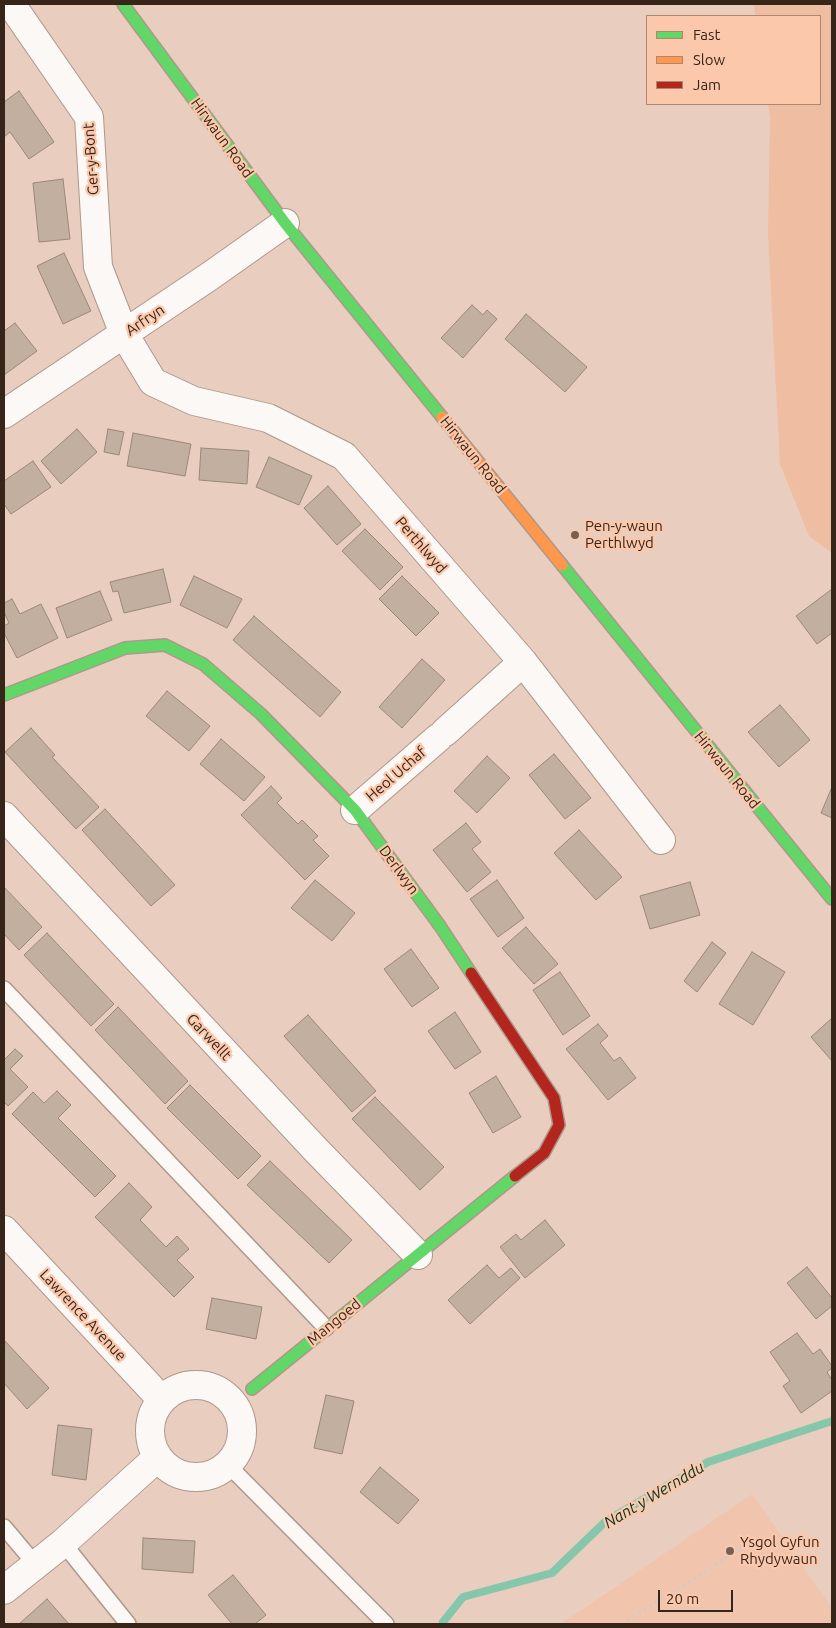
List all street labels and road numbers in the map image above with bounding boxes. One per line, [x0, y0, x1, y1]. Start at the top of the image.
street label: Hirwaun Road [187, 94, 257, 182]
street label: Ger-y-Bont [80, 122, 102, 196]
street label: Arfryn [122, 301, 168, 339]
street label: Hirwaun Road [436, 413, 510, 497]
street label: Perthlwyd [392, 513, 450, 577]
street label: Hirwaun Road [690, 728, 764, 812]
street label: Heol Uchaf [362, 743, 430, 805]
street label: Derlwyn [375, 842, 423, 898]
street label: Garwellt [183, 1010, 235, 1064]
street label: Lawrence Avenue [36, 1265, 130, 1365]
street label: Mangoed [304, 1295, 364, 1349]

